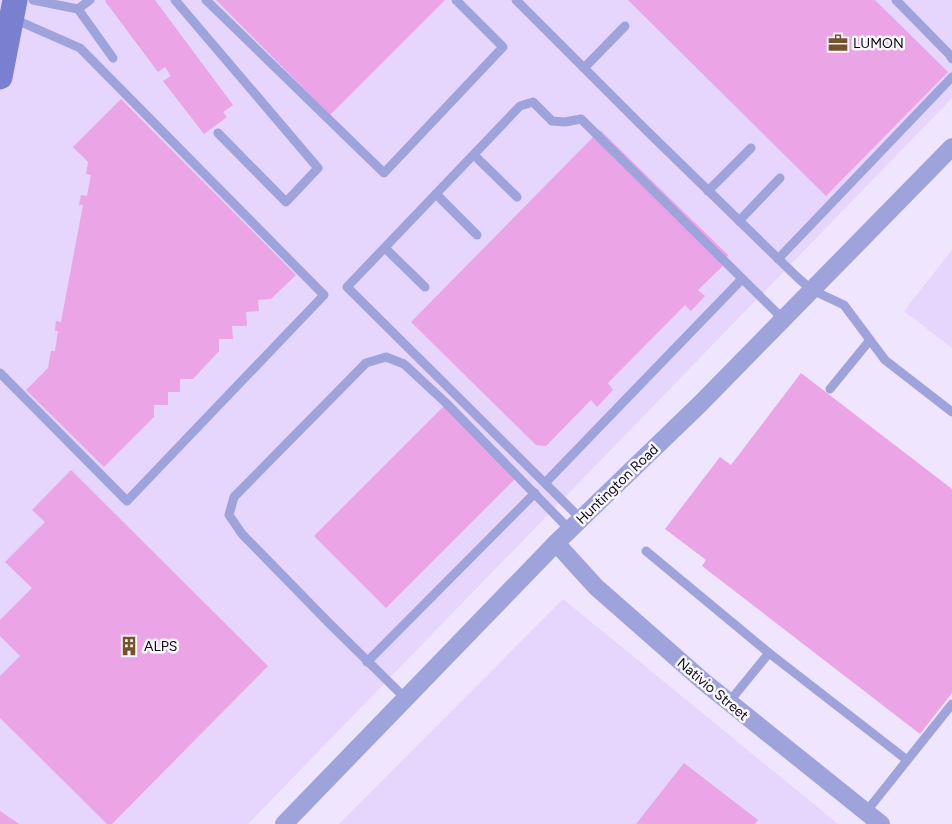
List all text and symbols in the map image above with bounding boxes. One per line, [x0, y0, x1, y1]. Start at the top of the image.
office icon: LUMON [827, 32, 849, 54]
place label: LUMON [853, 35, 904, 52]
street label: Huntington Road [573, 441, 662, 528]
building icon: ALPS [118, 635, 140, 657]
place label: ALPS [144, 638, 177, 655]
street label: Nativio Street [674, 655, 752, 724]

